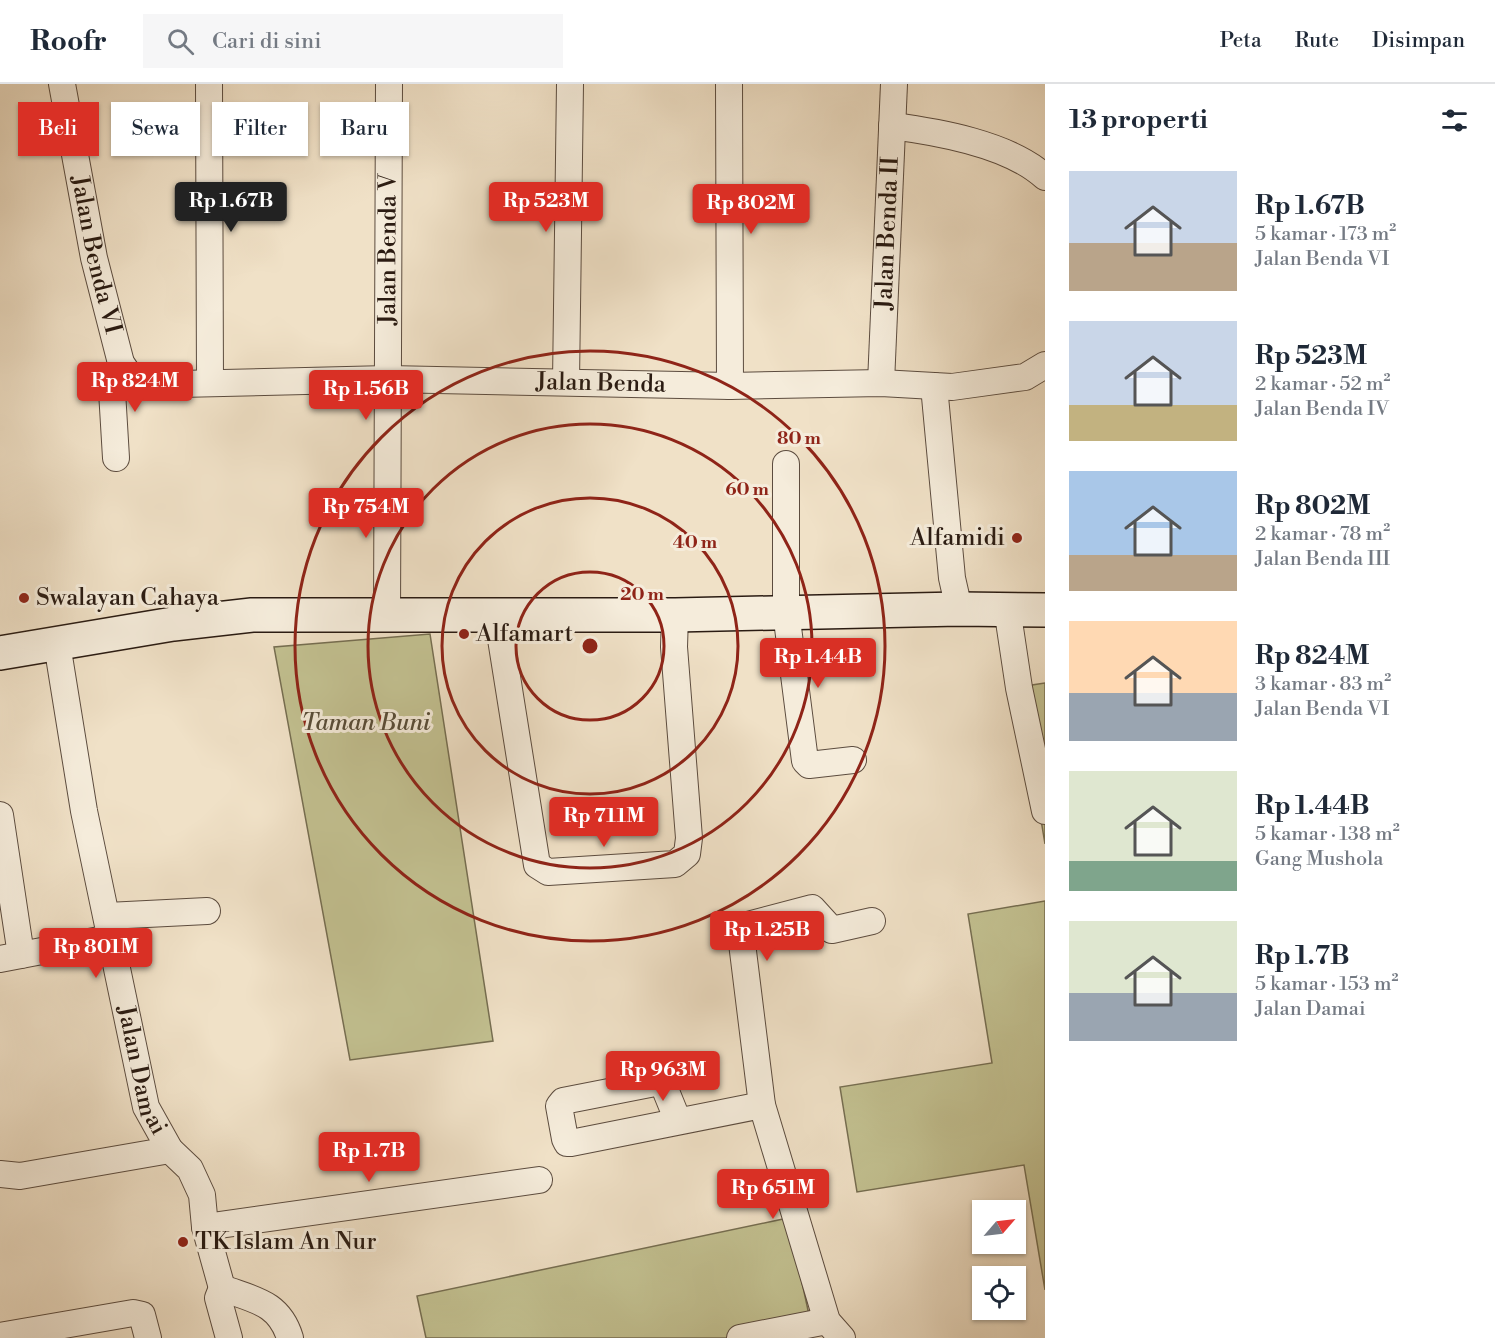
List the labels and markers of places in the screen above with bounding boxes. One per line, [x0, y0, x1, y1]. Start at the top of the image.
pin: Rp 1.67B [169, 182, 293, 233]
pin: Rp 523M [491, 182, 601, 233]
pin: Rp 802M [696, 184, 806, 235]
pin: Rp 824M [80, 362, 190, 413]
pin: Rp 1.56B [304, 370, 428, 421]
pin: Rp 754M [311, 488, 421, 539]
place label: Alfamidi [909, 523, 1005, 553]
marker: Alfamidi [1010, 531, 1024, 545]
place label: Swalayan Cahaya [36, 583, 220, 613]
marker: Swalayan Cahaya [17, 591, 31, 605]
place label: Alfamart [475, 619, 574, 649]
marker: Alfamart [457, 627, 471, 641]
centre of rings [580, 636, 600, 656]
pin: Rp 1.44B [756, 638, 880, 689]
pin: Rp 711M [549, 797, 659, 848]
pin: Rp 1.25B [705, 911, 829, 962]
pin: Rp 801M [41, 928, 151, 979]
pin: Rp 963M [608, 1051, 718, 1102]
pin: Rp 1.7B [314, 1132, 424, 1183]
pin: Rp 651M [718, 1169, 828, 1220]
place label: TK Islam An Nur [195, 1227, 377, 1257]
marker: TK Islam An Nur [176, 1235, 190, 1249]

